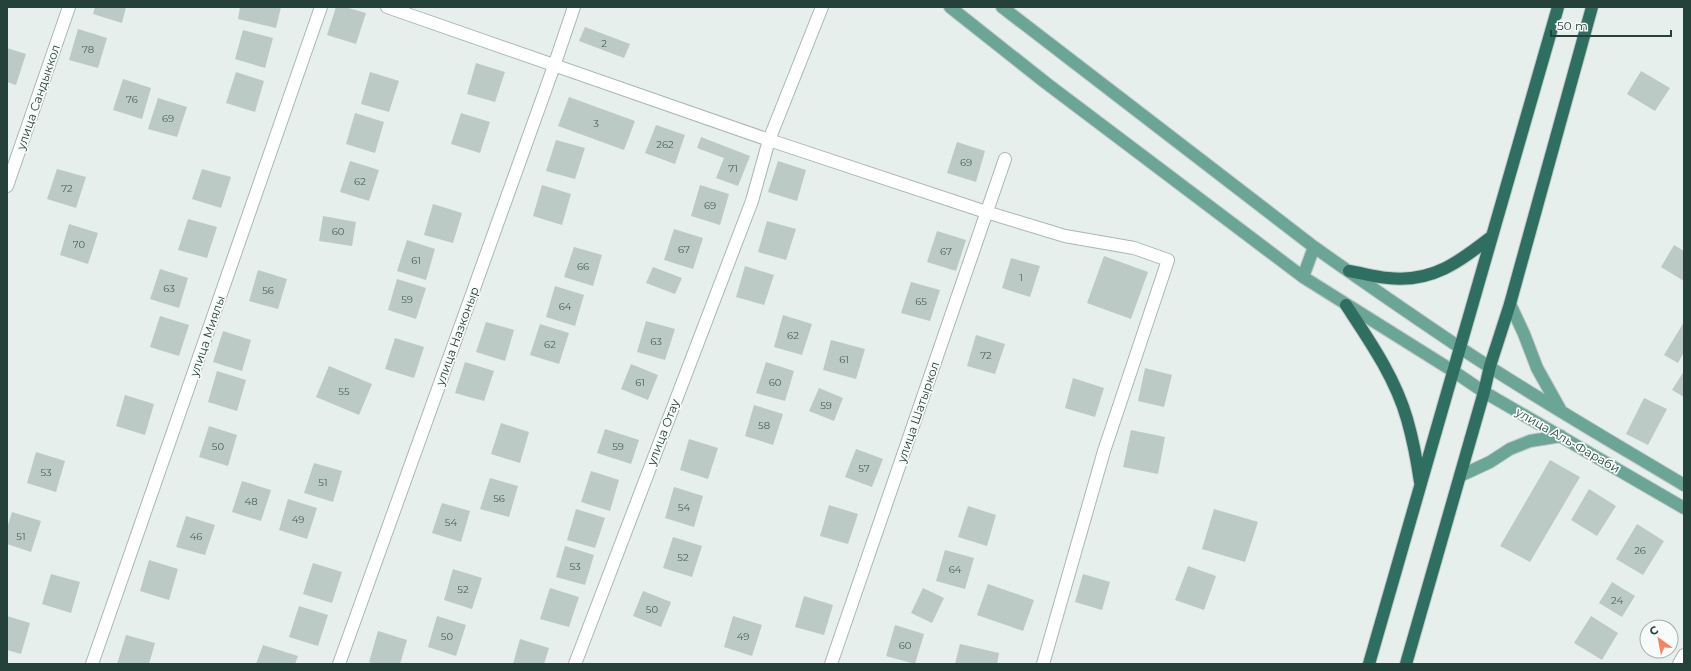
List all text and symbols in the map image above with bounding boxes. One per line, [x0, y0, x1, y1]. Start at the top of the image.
scale bar [1551, 12, 1671, 38]
text: 50 m [1557, 18, 1588, 33]
house number: 2 [601, 37, 607, 50]
street label: улица Сандыккол [13, 42, 63, 153]
house number: 78 [82, 43, 94, 56]
house number: 76 [126, 93, 138, 106]
house number: 69 [162, 112, 174, 125]
house number: 3 [593, 117, 599, 130]
house number: 262 [656, 138, 674, 151]
house number: 69 [960, 156, 972, 169]
house number: 71 [728, 162, 738, 175]
house number: 62 [354, 175, 366, 188]
house number: 72 [61, 182, 73, 195]
house number: 69 [704, 199, 716, 212]
house number: 60 [332, 225, 345, 238]
house number: 70 [73, 238, 86, 251]
house number: 67 [678, 243, 690, 256]
house number: 67 [940, 245, 952, 258]
house number: 61 [411, 254, 421, 267]
house number: 66 [577, 260, 589, 273]
house number: 1 [1019, 271, 1023, 284]
house number: 63 [163, 282, 175, 295]
house number: 56 [262, 284, 274, 297]
street label: улица Назконыр [432, 285, 482, 388]
house number: 59 [401, 293, 413, 306]
street label: улица Миялы [186, 294, 228, 379]
house number: 65 [915, 295, 927, 308]
house number: 64 [559, 300, 572, 313]
house number: 62 [787, 329, 799, 342]
house number: 63 [650, 335, 662, 348]
house number: 62 [544, 338, 556, 351]
house number: 72 [980, 349, 992, 362]
house number: 61 [839, 353, 849, 366]
street label: улица Шатыркол [893, 359, 942, 466]
house number: 61 [635, 376, 645, 389]
house number: 60 [769, 376, 782, 389]
house number: 55 [338, 385, 350, 398]
street label: улица Отау [643, 396, 683, 468]
house number: 59 [820, 399, 832, 412]
street label: улица Аль-Фараби [1512, 404, 1623, 476]
house number: 58 [758, 419, 770, 432]
house number: 50 [212, 440, 225, 453]
house number: 59 [612, 440, 624, 453]
house number: 57 [858, 462, 870, 475]
house number: 53 [40, 466, 52, 479]
house number: 51 [318, 476, 328, 489]
house number: 56 [493, 492, 505, 505]
house number: 48 [244, 495, 258, 508]
house number: 54 [678, 501, 691, 514]
house number: 49 [292, 513, 304, 526]
house number: 54 [445, 516, 458, 529]
house number: 51 [16, 530, 26, 543]
house number: 46 [190, 530, 202, 543]
house number: 26 [1634, 544, 1646, 557]
house number: 52 [677, 551, 689, 564]
house number: 53 [569, 560, 581, 573]
house number: 64 [949, 563, 962, 576]
house number: 52 [457, 583, 469, 596]
house number: 24 [1611, 594, 1623, 607]
house number: 50 [646, 603, 659, 616]
north arrow [1639, 619, 1679, 659]
text: С [1647, 622, 1661, 639]
house number: 50 [441, 630, 454, 643]
house number: 49 [737, 630, 749, 643]
house number: 60 [899, 639, 912, 652]

